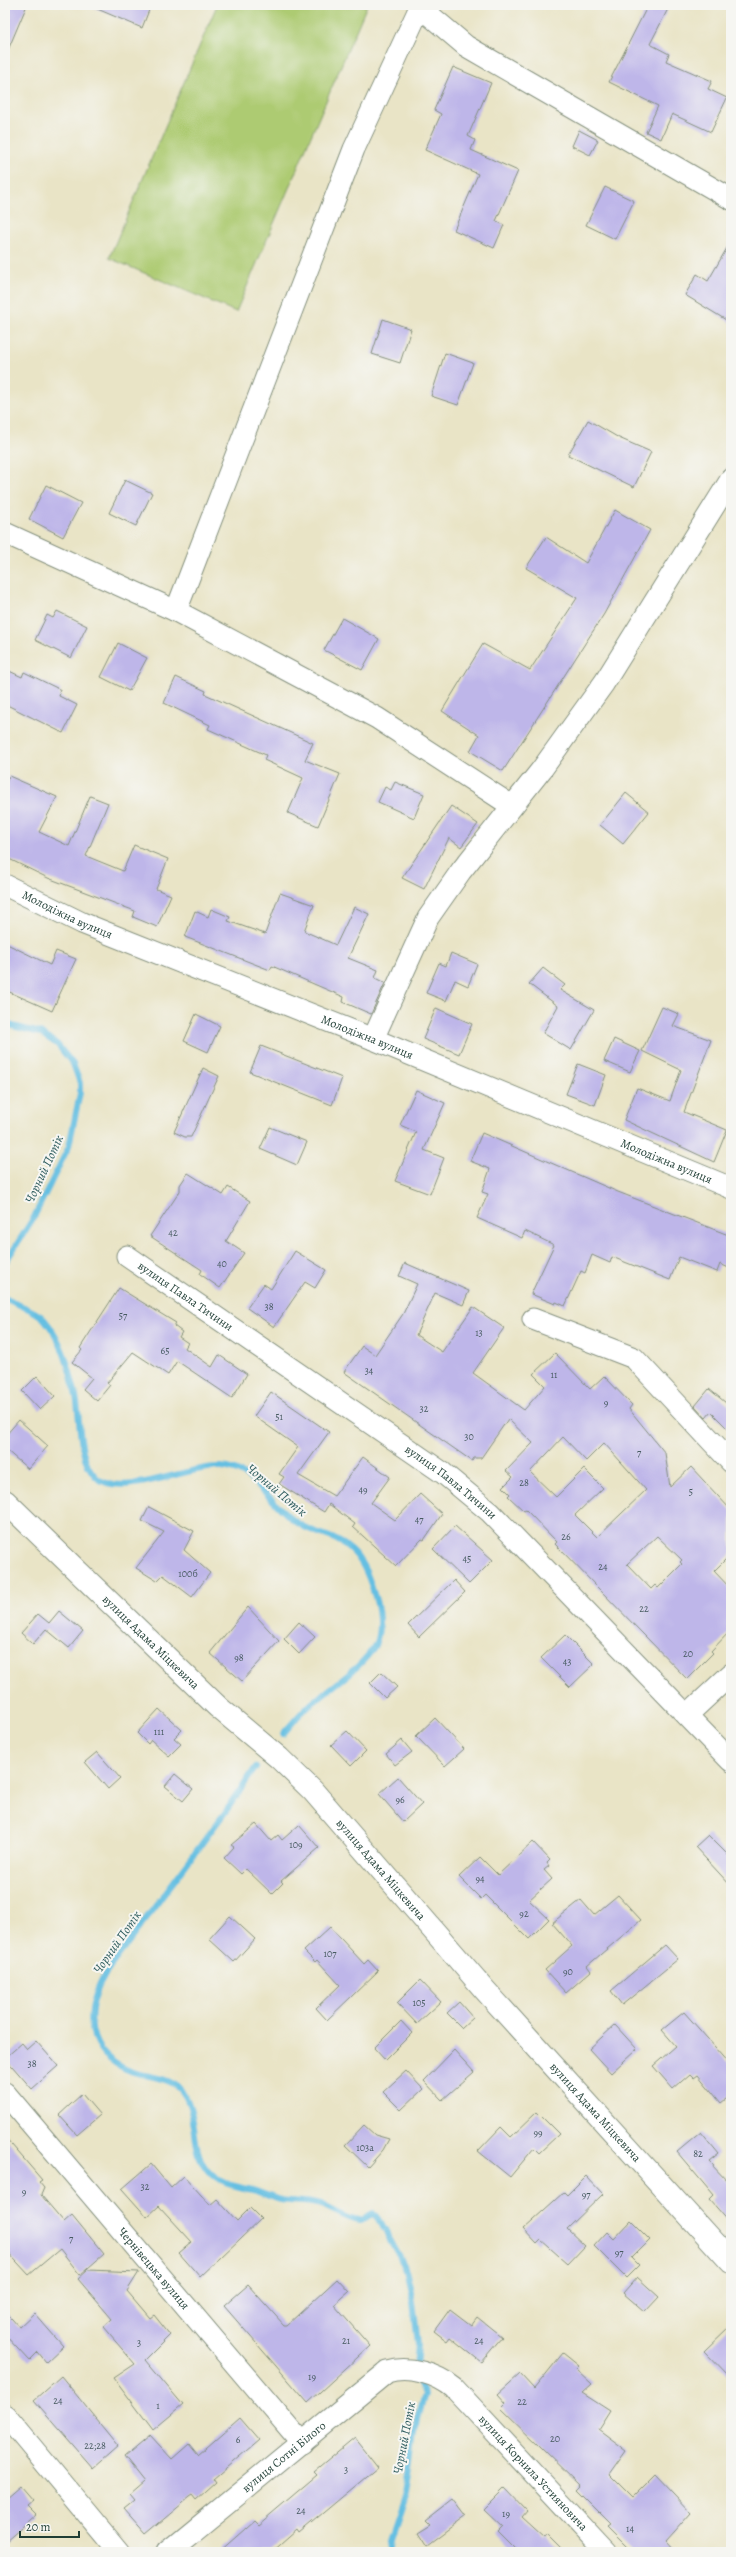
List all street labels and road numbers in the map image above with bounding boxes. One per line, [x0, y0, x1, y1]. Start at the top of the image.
street label: Молодіжна вулиця [19, 887, 115, 942]
street label: Молодіжна вулиця [319, 1011, 416, 1063]
street label: Молодіжна вулиця [618, 1135, 715, 1187]
street label: вулиця Павла Тичини [135, 1258, 236, 1335]
street label: вулиця Павла Тичини [402, 1441, 501, 1522]
street label: вулиця Адама Міцкевича [99, 1591, 203, 1693]
street label: вулиця Адама Міцкевича [333, 1815, 429, 1924]
street label: вулиця Адама Міцкевича [546, 2059, 645, 2166]
street label: Чернівецька вулиця [114, 2224, 193, 2313]
street label: вулиця Корнила Устияновича [475, 2411, 592, 2535]
street label: вулиця Сотні Білого [239, 2418, 329, 2496]

